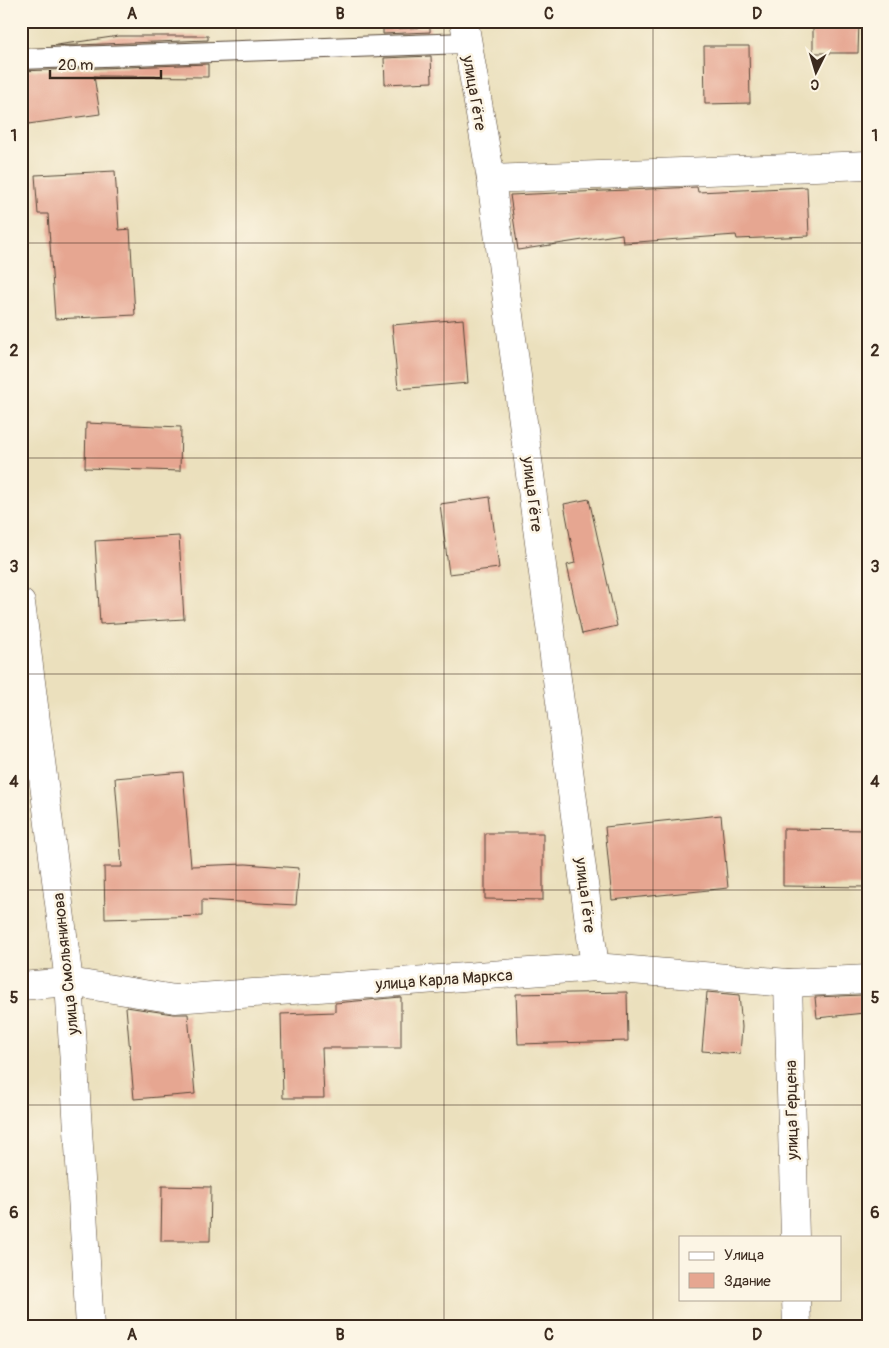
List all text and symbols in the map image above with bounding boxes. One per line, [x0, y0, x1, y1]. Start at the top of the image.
text: A [127, 4, 138, 24]
text: B [335, 4, 345, 24]
text: C [544, 4, 554, 24]
text: D [752, 4, 762, 24]
scale bar [50, 48, 161, 80]
north arrow [792, 48, 842, 98]
street label: улица Гёте [457, 53, 490, 132]
text: 20 m [58, 56, 93, 75]
text: С [810, 76, 820, 93]
text: 1 [11, 126, 17, 146]
text: 1 [872, 126, 878, 146]
text: 2 [10, 341, 19, 361]
text: 2 [871, 341, 880, 361]
street label: улица Гёте [517, 454, 547, 533]
text: 3 [10, 557, 19, 577]
text: 3 [871, 557, 880, 577]
text: 4 [9, 772, 19, 792]
text: 4 [870, 772, 880, 792]
street label: улица Гёте [570, 855, 600, 934]
street label: улица Смольянинова [49, 892, 83, 1037]
street label: улица Карла Маркса [374, 965, 513, 995]
text: 5 [10, 988, 19, 1008]
text: 5 [871, 988, 880, 1008]
street label: улица Герцена [781, 1060, 803, 1161]
text: 6 [9, 1203, 19, 1223]
text: 6 [870, 1203, 880, 1223]
legend [679, 1236, 842, 1300]
text: Улица [724, 1246, 764, 1265]
text: Здание [724, 1272, 771, 1291]
text: A [127, 1325, 138, 1345]
text: B [335, 1325, 345, 1345]
text: C [544, 1325, 554, 1345]
text: D [752, 1325, 762, 1345]

